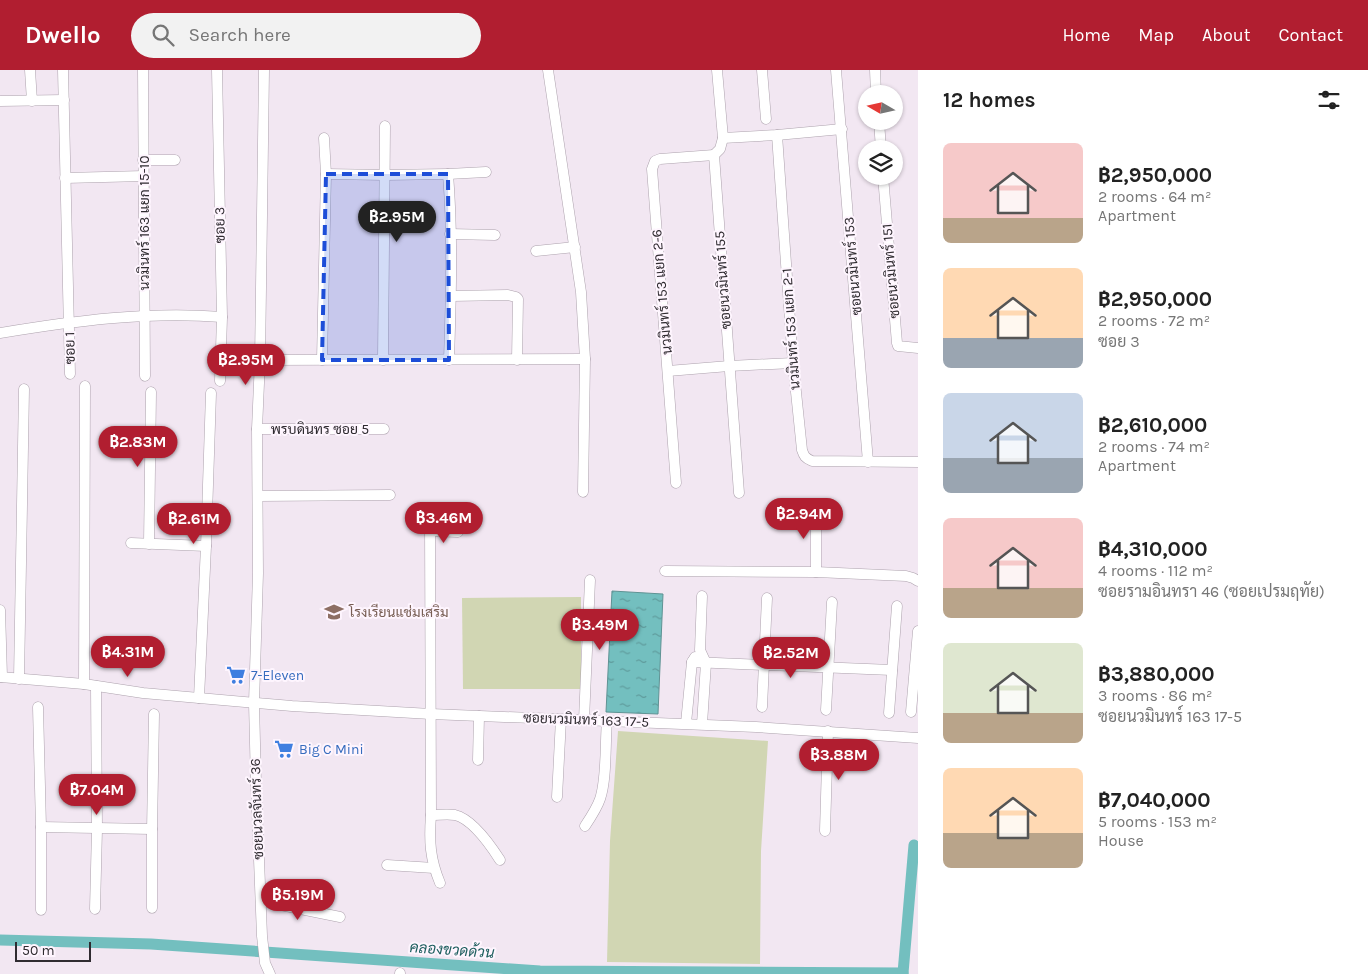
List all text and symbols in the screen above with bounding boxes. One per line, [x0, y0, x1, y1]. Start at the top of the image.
search box [131, 13, 481, 58]
text: Dwello [25, 21, 101, 49]
icon: search [149, 21, 177, 49]
text: Search here [189, 24, 291, 46]
text: Home [1062, 24, 1110, 46]
text: Map [1138, 24, 1174, 46]
text: About [1202, 24, 1251, 46]
text: Contact [1279, 24, 1343, 46]
north arrow [858, 85, 902, 130]
map controls [858, 85, 903, 185]
icon: filters [1315, 86, 1343, 114]
text: 12 homes [943, 88, 1036, 112]
button: layers [858, 140, 903, 185]
street label: นวมินทร์ 163 แยก 15-10 [135, 156, 153, 290]
icon: home [983, 163, 1043, 223]
text: ฿2,950,000 [1098, 163, 1212, 187]
text: 2 rooms · 64 m² [1098, 187, 1211, 206]
pin: ฿2.95M [356, 200, 438, 243]
text: Apartment [1098, 206, 1176, 225]
street label: ซอย 3 [211, 207, 229, 243]
text: ฿2.95M [369, 207, 425, 226]
street label: ซอยนวมินทร์ 153 [839, 216, 866, 316]
street label: ซอยนวมินทร์ 151 [877, 223, 904, 319]
street label: นวมินทร์ 153 แยก 2-6 [647, 229, 676, 355]
street label: ซอยนวมินทร์ 155 [710, 230, 735, 330]
street label: นวมินทร์ 153 แยก 2-1 [777, 267, 804, 391]
text: ฿2,950,000 [1098, 287, 1212, 311]
icon: home [983, 288, 1043, 348]
text: 2 rooms · 72 m² [1098, 311, 1210, 330]
street label: ซอย 1 [61, 331, 79, 365]
text: ซอย 3 [1098, 332, 1140, 351]
pin: ฿2.95M [205, 344, 287, 386]
text: ฿2.95M [218, 350, 274, 369]
icon: home [983, 413, 1043, 473]
text: ฿2,610,000 [1098, 413, 1207, 437]
street label: พรบดินทร ซอย 5 [271, 421, 369, 438]
pin: ฿2.83M [97, 426, 179, 468]
text: ฿2.83M [109, 432, 167, 451]
text: 2 rooms · 74 m² [1098, 437, 1210, 456]
text: Apartment [1098, 456, 1176, 475]
pin: ฿2.94M [763, 498, 845, 540]
pin: ฿2.61M [153, 502, 235, 545]
pin: ฿3.46M [403, 502, 485, 544]
text: ฿2.94M [776, 504, 832, 523]
text: ฿3.46M [416, 508, 472, 527]
text: ฿2.61M [168, 509, 220, 528]
text: ฿4,310,000 [1098, 537, 1207, 561]
icon: home [983, 538, 1043, 598]
text: 4 rooms · 112 m² [1098, 561, 1213, 580]
text: ซอยรามอินทรา 46 (ซอยเปรมฤทัย) [1098, 582, 1325, 601]
school or university icon: โรงเรียนแช่มเสริม [323, 601, 345, 623]
place label: โรงเรียนแช่มเสริม [348, 603, 449, 621]
pin: ฿3.49M [559, 608, 641, 651]
text: ฿3.49M [572, 615, 628, 634]
pin: ฿4.31M [87, 636, 169, 678]
pin: ฿2.52M [750, 636, 832, 679]
text: ฿4.31M [102, 642, 154, 661]
text: ฿2.52M [763, 643, 819, 662]
text: ฿3,880,000 [1098, 662, 1215, 686]
icon: home [983, 663, 1043, 723]
supermarket icon: 7-Eleven [225, 664, 247, 686]
place label: 7-Eleven [251, 667, 304, 684]
text: 3 rooms · 86 m² [1098, 686, 1213, 705]
text: ซอยนวมินทร์ 163 17-5 [1098, 707, 1242, 726]
street label: ซอยนวมินทร์ 163 17-5 [523, 708, 649, 731]
supermarket icon: Big C Mini [273, 738, 295, 760]
pin: ฿3.88M [798, 738, 880, 781]
place label: Big C Mini [299, 741, 364, 758]
text: ฿3.88M [810, 745, 868, 764]
street label: ซอยนวลจันทร์ 36 [246, 758, 267, 860]
pin: ฿7.04M [56, 774, 138, 816]
text: ฿7.04M [70, 780, 124, 799]
icon: home [983, 788, 1043, 848]
text: ฿7,040,000 [1098, 788, 1211, 812]
text: 5 rooms · 153 m² [1098, 812, 1217, 831]
text: House [1098, 831, 1144, 850]
pin: ฿5.19M [257, 878, 339, 921]
text: ฿5.19M [272, 885, 324, 904]
water label: คลองขวดด้วน [409, 937, 496, 962]
scale bar [15, 939, 91, 962]
text: 50 m [22, 942, 55, 959]

